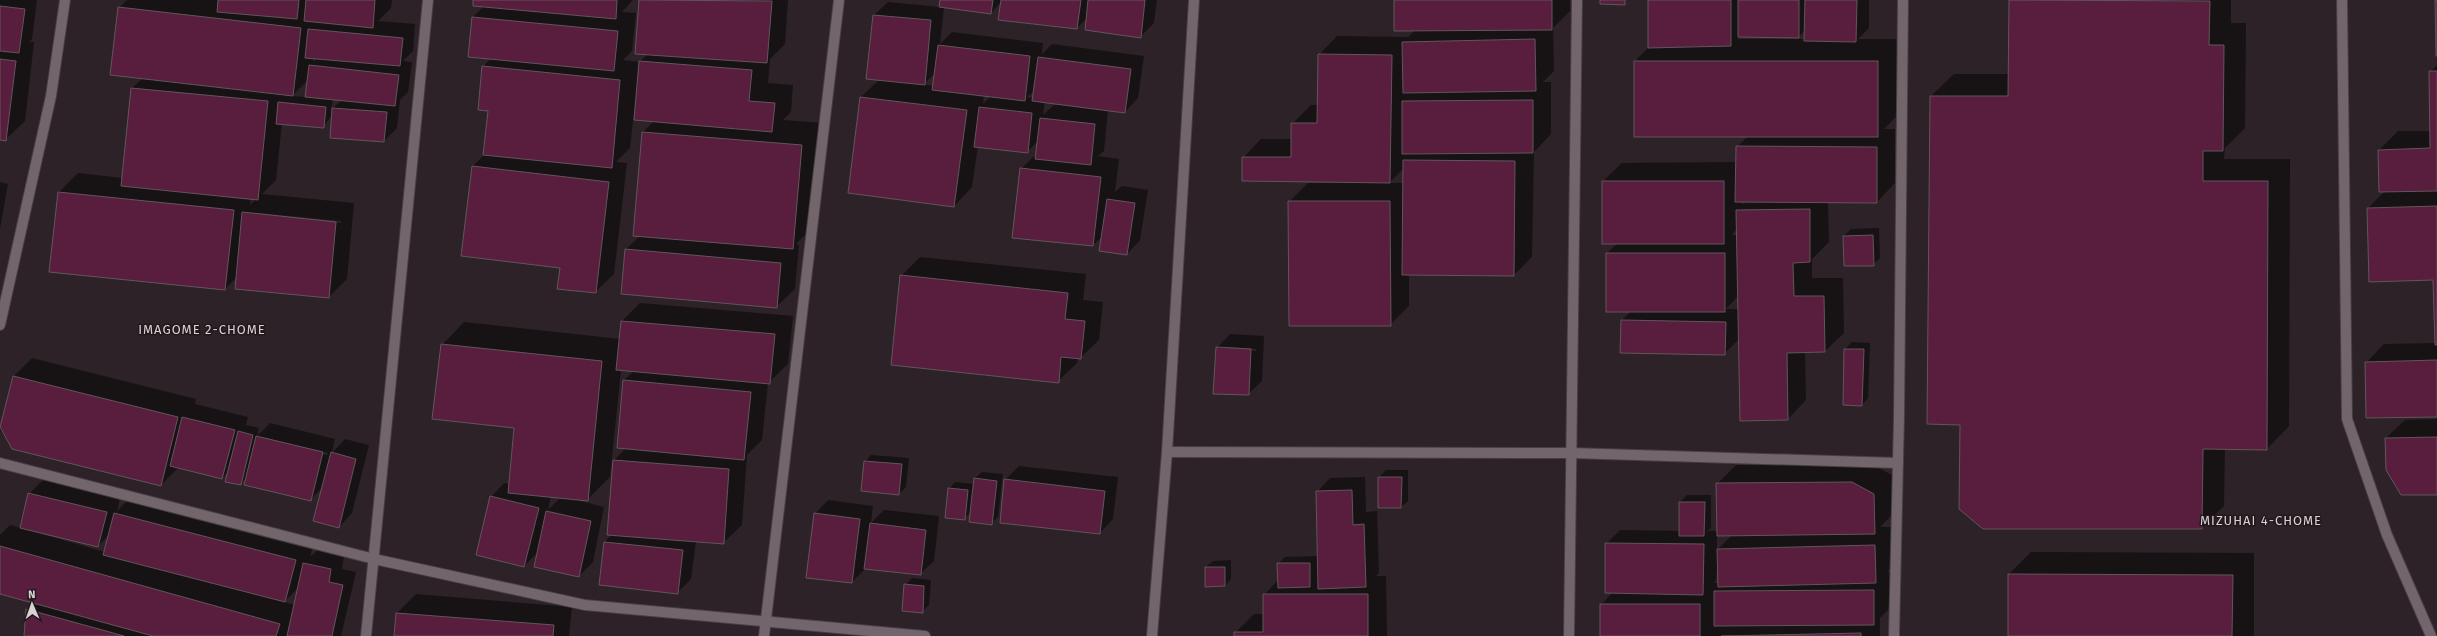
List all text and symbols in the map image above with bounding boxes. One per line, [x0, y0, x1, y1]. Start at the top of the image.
district label: IMAGOME 2-CHOME [138, 322, 266, 337]
district label: MIZUHAI 4-CHOME [2200, 513, 2322, 528]
north arrow [12, 584, 52, 624]
text: N [28, 588, 36, 601]

